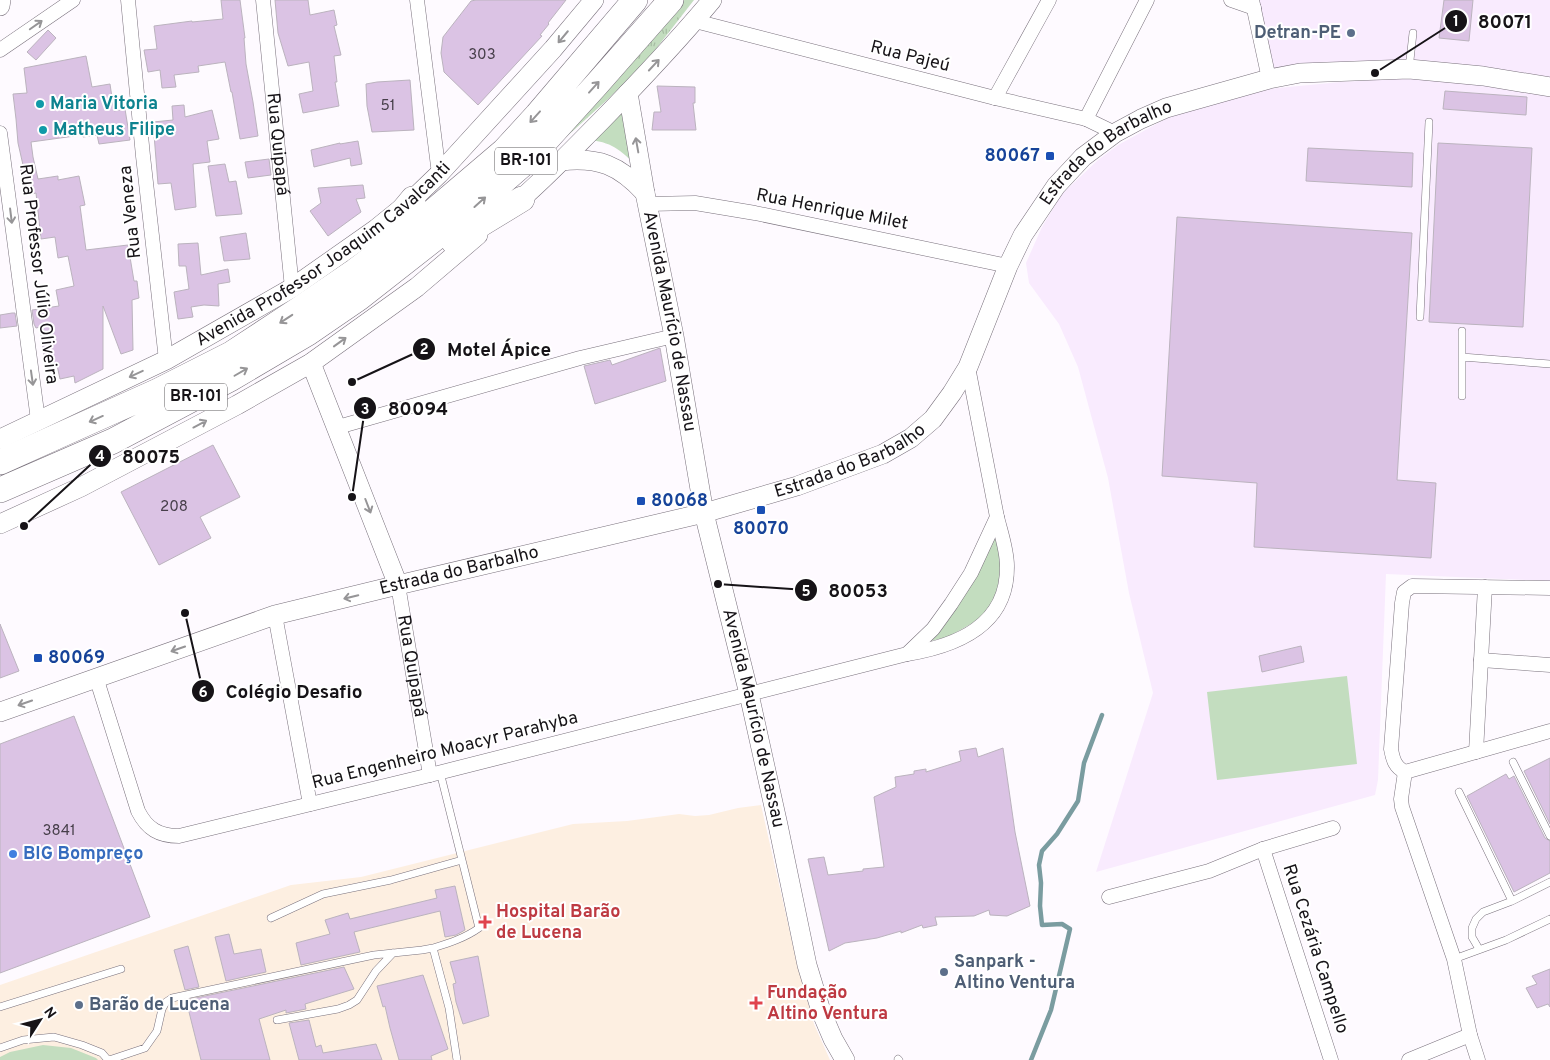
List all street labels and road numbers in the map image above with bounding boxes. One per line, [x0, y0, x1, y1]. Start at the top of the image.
street label: Rua Pajeú [868, 36, 952, 78]
street label: Rua Quipapá [261, 92, 294, 197]
street label: Estrada do Barbalho [1035, 95, 1175, 210]
road number: BR-101 [495, 148, 557, 175]
street label: Avenida Professor Joaquim Cavalcanti [192, 157, 456, 352]
street label: Rua Professor Júlio Oliveira [13, 163, 63, 385]
street label: Rua Veneza [115, 164, 147, 260]
street label: Rua Henrique Milet [754, 184, 910, 236]
street label: Avenida Maurício de Nassau [637, 209, 701, 433]
road number: BR-101 [165, 384, 227, 411]
street label: Estrada do Barbalho [772, 419, 931, 503]
street label: Estrada do Barbalho [377, 541, 541, 601]
street label: Avenida Maurício de Nassau [717, 606, 790, 830]
street label: Rua Quipapá [392, 613, 432, 719]
street label: Rua Engenheiro Moacyr Parahyba [310, 707, 580, 795]
street label: Rua Cezária Campello [1277, 861, 1353, 1037]

